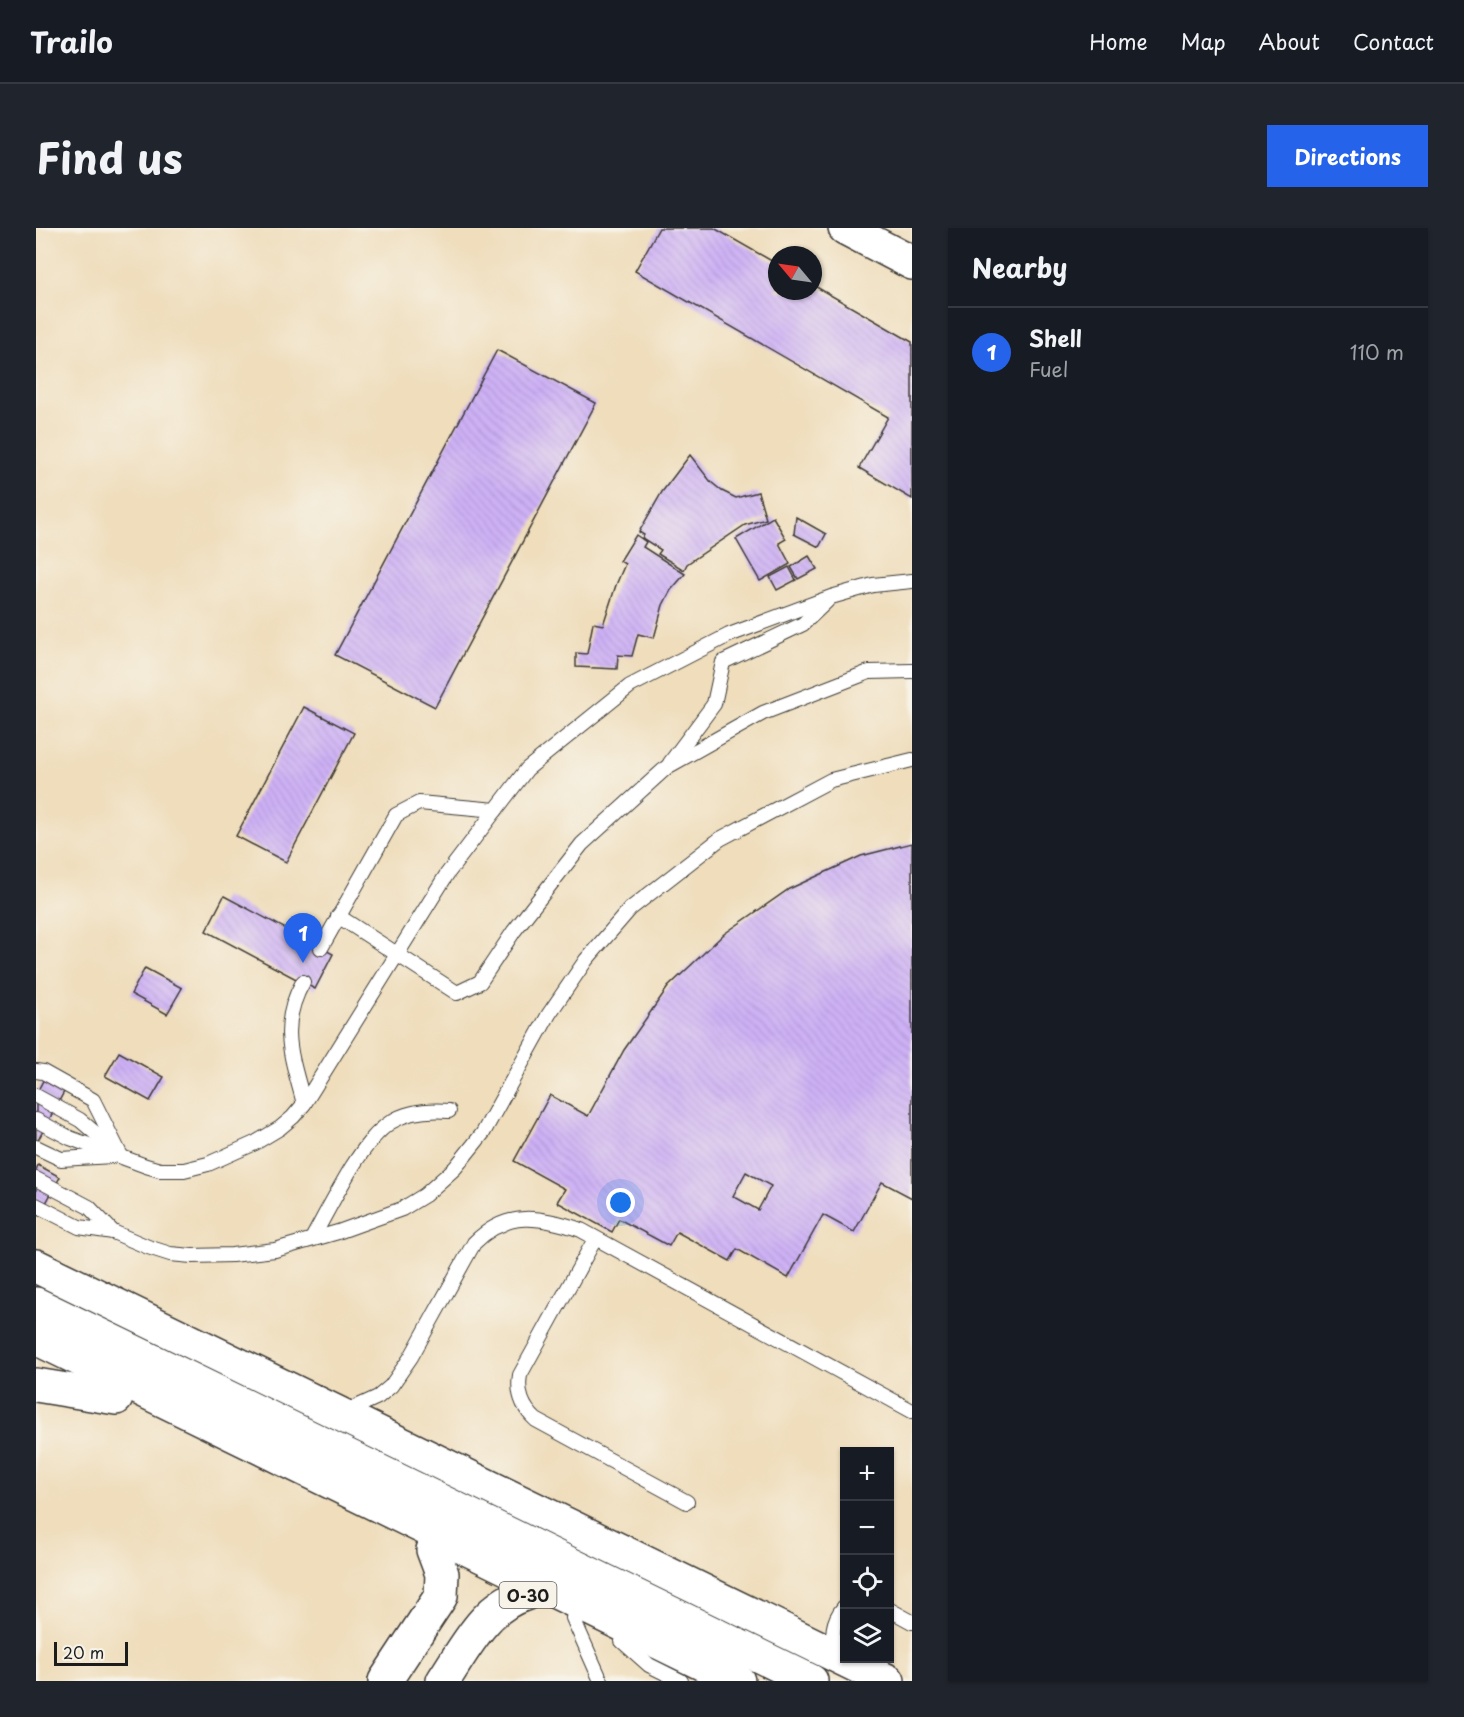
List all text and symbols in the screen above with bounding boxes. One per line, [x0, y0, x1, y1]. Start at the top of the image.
text: Trailo [30, 20, 113, 63]
text: Home [1089, 25, 1148, 57]
text: Map [1181, 25, 1226, 57]
text: About [1259, 25, 1320, 57]
text: Contact [1353, 25, 1434, 57]
text: Find us [36, 125, 183, 188]
button: Directions [1267, 125, 1428, 187]
north arrow [768, 246, 822, 300]
text: Nearby [972, 248, 1067, 287]
text: Shell [1029, 321, 1082, 354]
text: 1 [987, 337, 996, 367]
text: 110 m [1350, 337, 1404, 367]
text: Fuel [1029, 354, 1068, 384]
pin: 1 [284, 914, 322, 963]
your location [606, 1188, 635, 1217]
map controls [840, 1447, 894, 1663]
button: + [840, 1447, 894, 1501]
button: − [840, 1501, 894, 1555]
button: locate [840, 1555, 894, 1609]
road number: O-30 [500, 1582, 556, 1608]
button: layers [840, 1609, 894, 1663]
scale bar [54, 1639, 128, 1666]
text: 20 m [63, 1640, 104, 1664]

